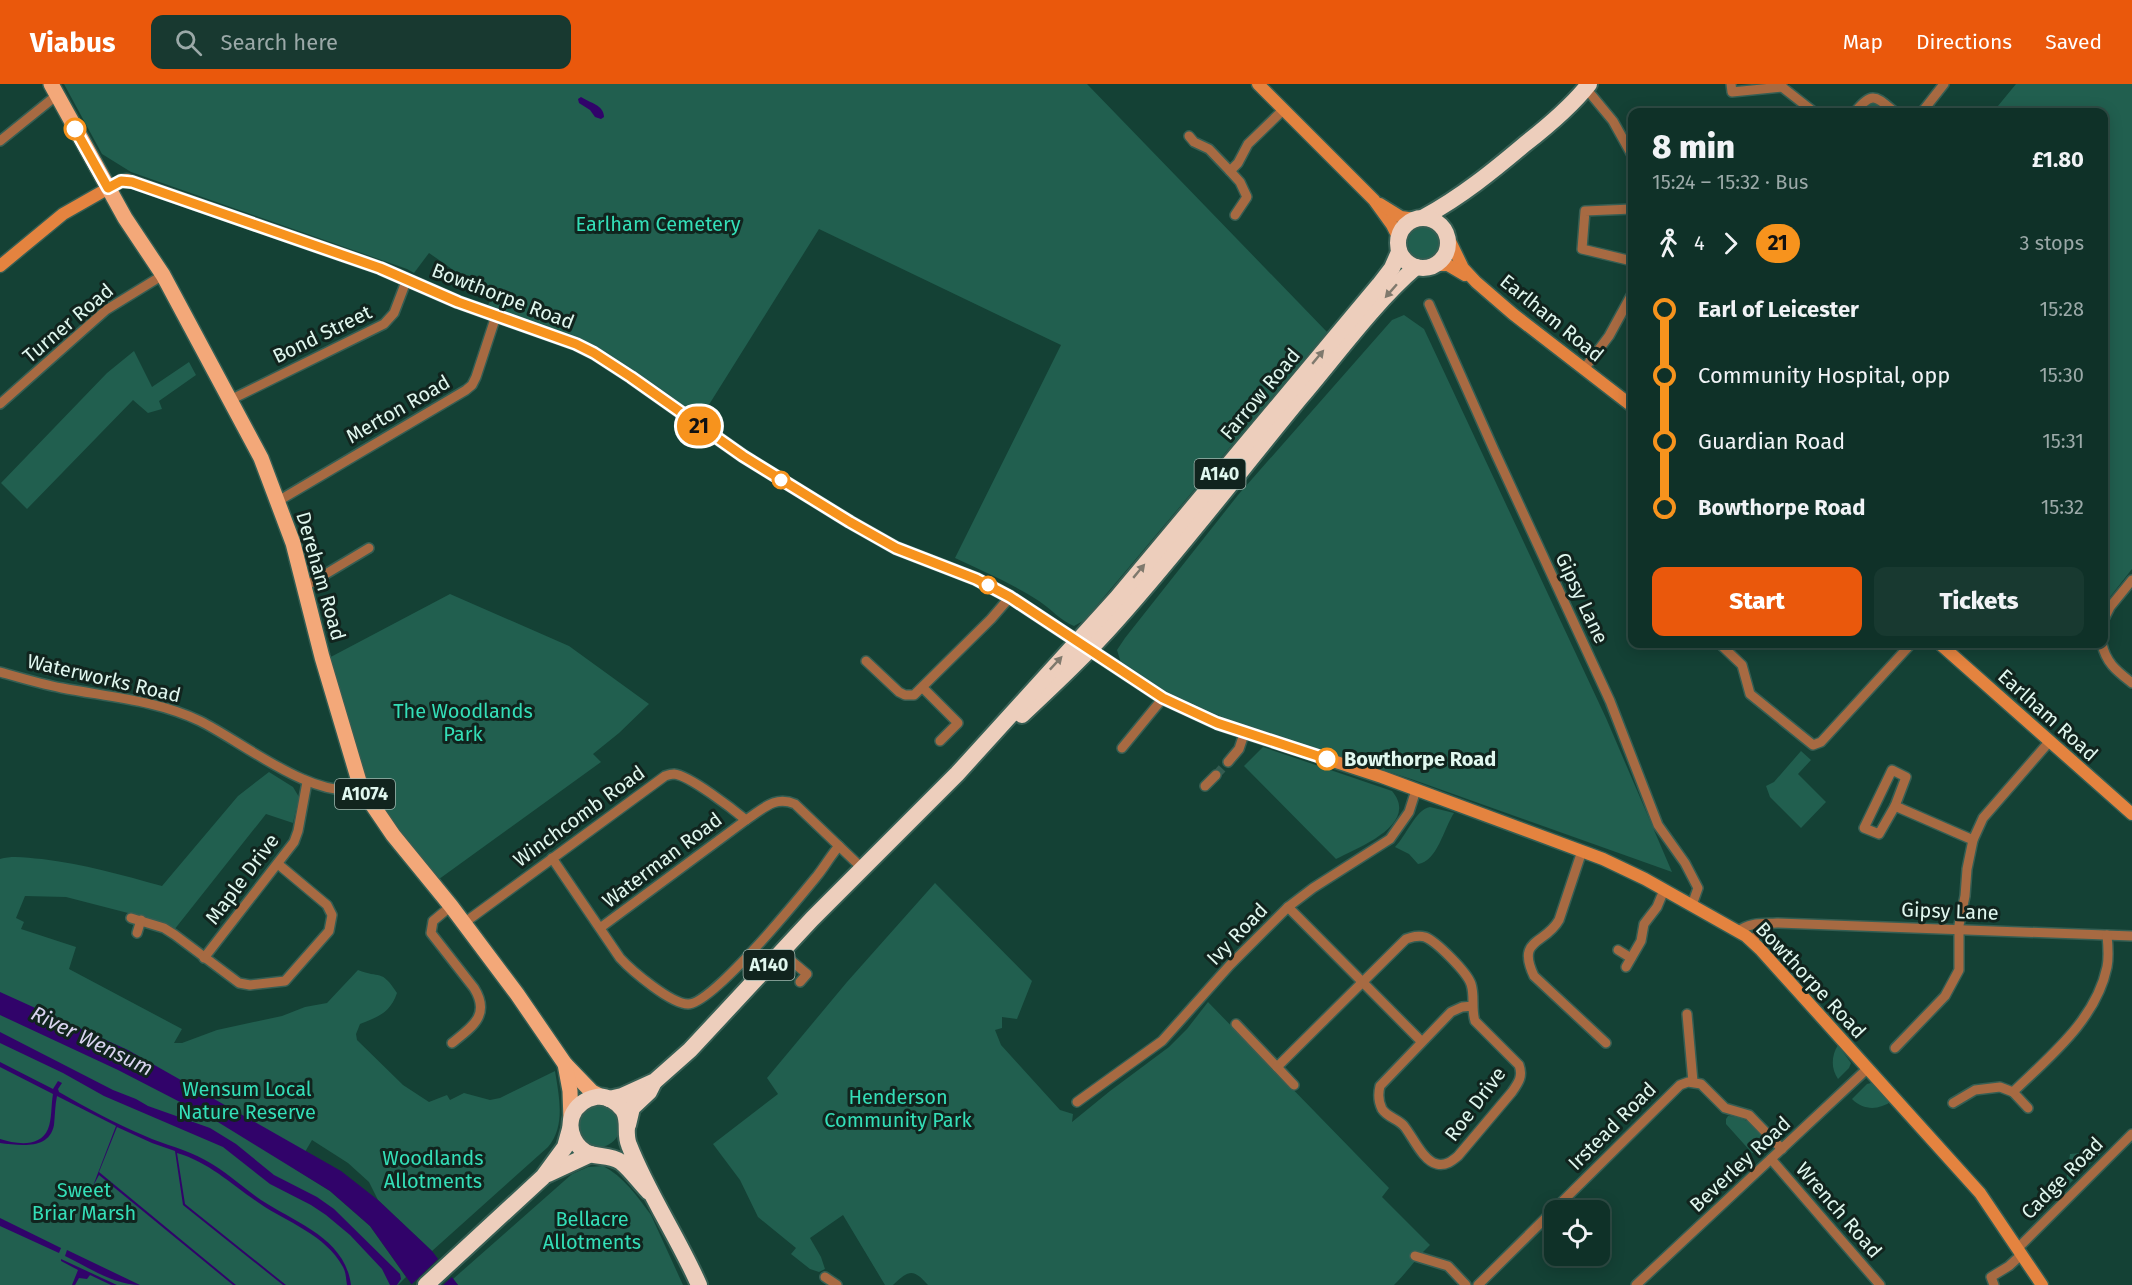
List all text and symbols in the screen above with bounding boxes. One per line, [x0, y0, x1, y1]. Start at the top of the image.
search box [151, 15, 571, 69]
text: Viabus [30, 26, 115, 59]
icon: search [172, 26, 205, 59]
text: Search here [220, 29, 338, 56]
text: Map [1843, 29, 1883, 55]
text: Directions [1916, 29, 2012, 55]
text: Saved [2045, 29, 2102, 55]
unlabelled marker [64, 118, 86, 140]
text: 8 min [1652, 127, 1735, 167]
text: £1.80 [2032, 146, 2084, 173]
text: 15:24 – 15:32 · Bus [1652, 170, 1808, 194]
park label: Earlham Cemetery [575, 212, 741, 236]
icon: walk [1652, 227, 1685, 260]
icon: forward [1714, 227, 1747, 260]
text: 21 [1768, 230, 1788, 256]
text: 4 [1694, 231, 1705, 255]
text: 3 stops [2020, 231, 2084, 255]
street label: Bowthorpe Road [428, 258, 578, 334]
street label: Earlham Road [1495, 269, 1609, 367]
street label: Turner Road [18, 278, 118, 368]
one-way arrow [1385, 283, 1398, 298]
text: Earl of Leicester [1698, 296, 1859, 323]
text: 15:28 [2040, 297, 2084, 321]
street label: Bond Street [269, 299, 376, 368]
street label: Farrow Road [1215, 343, 1305, 445]
one-way arrow [1312, 349, 1325, 365]
text: Community Hospital, opp [1698, 362, 1950, 389]
text: 15:30 [2039, 363, 2084, 387]
street label: Merton Road [342, 370, 454, 448]
line badge: 21 [672, 406, 726, 446]
text: 21 [689, 413, 709, 439]
text: Guardian Road [1698, 428, 1845, 455]
text: 15:31 [2042, 429, 2084, 453]
road number: A140 [1194, 459, 1246, 489]
unlabelled marker [772, 471, 790, 489]
text: Bowthorpe Road [1698, 494, 1865, 521]
text: 15:32 [2041, 495, 2084, 519]
street label: Dereham Road [291, 509, 351, 643]
street label: Gipsy Lane [1551, 549, 1613, 647]
one-way arrow [1133, 563, 1146, 579]
button: Start [1652, 567, 1862, 636]
button: Tickets [1874, 567, 2084, 636]
unlabelled marker [979, 576, 997, 594]
street label: Waterworks Road [25, 649, 183, 707]
one-way arrow [1049, 656, 1063, 670]
street label: Earlham Road [1993, 664, 2103, 766]
park label: The Woodlands Park [393, 699, 533, 746]
place label: Bowthorpe Road [1344, 747, 1496, 771]
marker: Bowthorpe Road [1316, 748, 1338, 770]
street label: Winchcomb Road [509, 760, 649, 872]
road number: A1074 [335, 779, 395, 809]
street label: Waterman Road [597, 807, 727, 913]
street label: Maple Drive [200, 829, 284, 929]
street label: Gipsy Lane [1901, 897, 1999, 925]
street label: Ivy Road [1202, 898, 1272, 970]
street label: Bowthorpe Road [1751, 917, 1871, 1043]
road number: A140 [744, 950, 794, 980]
water label: River Wensum [27, 1000, 157, 1082]
street label: Roe Drive [1439, 1062, 1511, 1146]
park label: Wensum Local Nature Reserve [178, 1077, 316, 1124]
street label: Irstead Road [1563, 1077, 1661, 1175]
park label: Henderson Community Park [824, 1085, 972, 1132]
street label: Beverley Road [1685, 1111, 1795, 1217]
street label: Cadge Road [2016, 1132, 2108, 1224]
park label: Woodlands Allotments [382, 1146, 484, 1193]
street label: Wrench Road [1791, 1157, 1887, 1263]
park label: Sweet Briar Marsh [32, 1178, 136, 1225]
map controls [1544, 1200, 1610, 1266]
button: locate [1544, 1200, 1610, 1266]
park label: Bellacre Allotments [543, 1207, 641, 1254]

